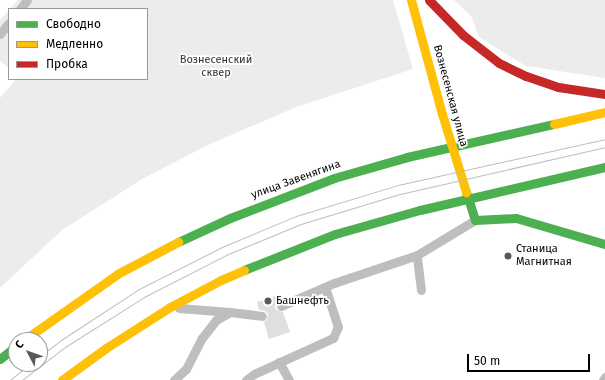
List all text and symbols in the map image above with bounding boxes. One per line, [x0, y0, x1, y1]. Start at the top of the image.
legend [8, 8, 148, 80]
text: Свободно [46, 17, 101, 31]
text: Медленно [46, 37, 103, 51]
street label: Вознесенская улица [430, 44, 470, 148]
park label: Вознесенский cквер [180, 54, 252, 80]
text: Пробка [46, 57, 88, 71]
street label: улица Завенягина [250, 158, 342, 202]
place label: Станица Магнитная [516, 243, 572, 269]
marker: Станица Магнитная [503, 251, 513, 261]
place label: Башнефть [276, 294, 329, 308]
marker: Башнефть [263, 296, 273, 306]
north arrow [8, 332, 48, 372]
text: С [12, 338, 26, 351]
scale bar [469, 346, 592, 372]
text: 50 m [474, 354, 500, 368]

